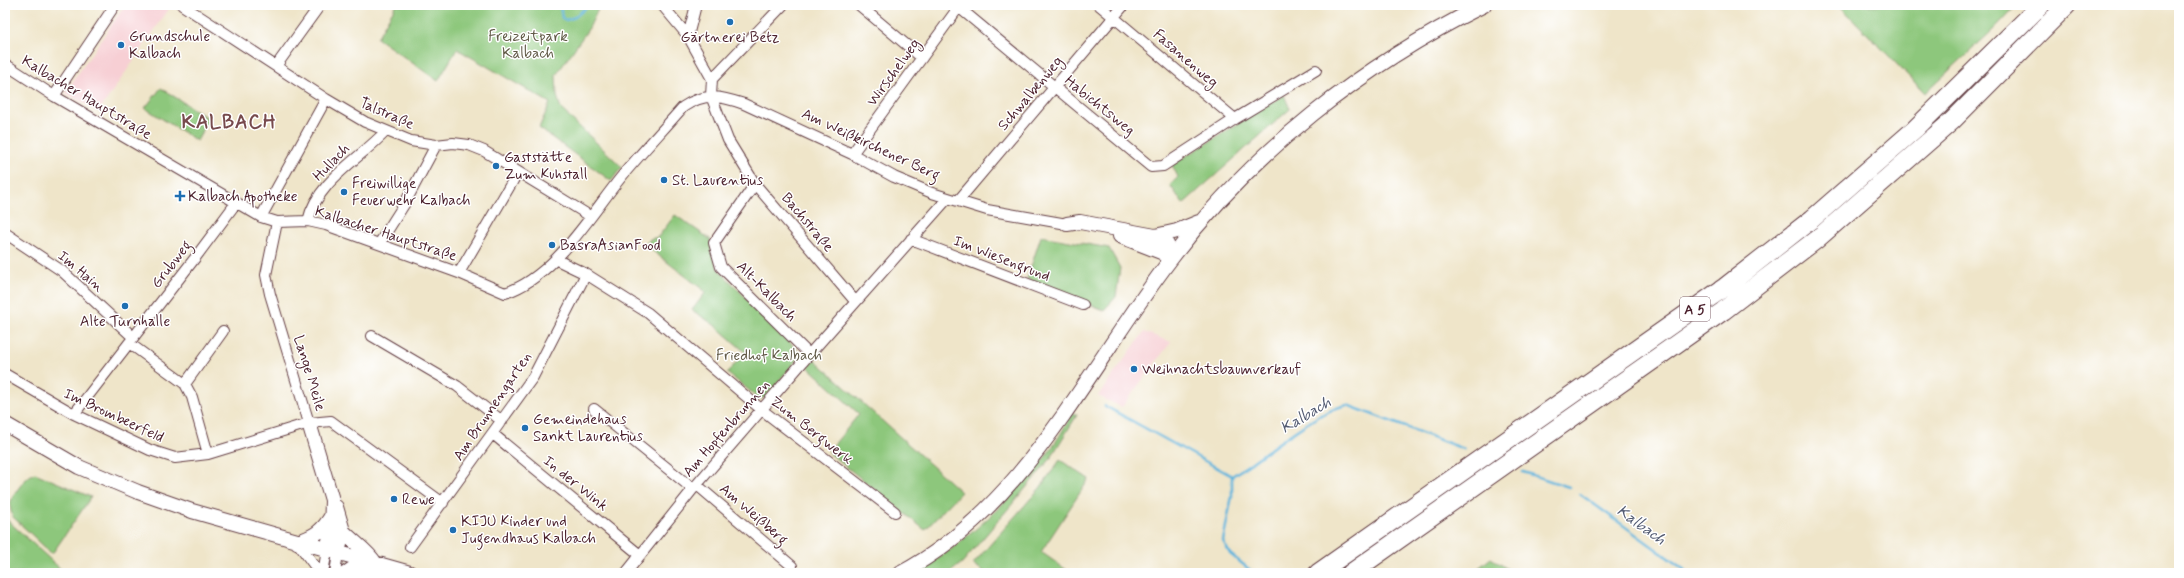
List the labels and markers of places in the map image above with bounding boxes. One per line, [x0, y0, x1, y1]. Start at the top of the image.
marker: Gärtnerei Betz [725, 17, 735, 27]
place label: Grundschule Kalbach [129, 27, 210, 64]
place label: Gärtnerei Betz [681, 28, 780, 48]
marker: Grundschule Kalbach [116, 40, 126, 50]
place label: Gaststätte Zum Kuhstall [504, 148, 588, 185]
marker: Gaststätte Zum Kuhstall [491, 161, 501, 171]
place label: St. Laurentius [672, 171, 763, 191]
place label: Freiwillige Feuerwehr Kalbach [352, 174, 471, 211]
marker: St. Laurentius [659, 175, 669, 185]
place label: Kalbach Apotheke [188, 187, 298, 208]
marker: Freiwillige Feuerwehr Kalbach [339, 187, 349, 197]
marker: Kalbach Apotheke [175, 191, 185, 201]
place label: BasraAsianFood [560, 236, 661, 256]
marker: BasraAsianFood [547, 240, 557, 250]
marker: Alte Turnhalle [120, 301, 130, 311]
place label: Alte Turnhalle [80, 312, 170, 332]
place label: Weihnachtsbaumverkauf [1142, 360, 1301, 380]
marker: Weihnachtsbaumverkauf [1129, 364, 1139, 374]
place label: Gemeindehaus Sankt Laurentius [533, 410, 643, 447]
marker: Gemeindehaus Sankt Laurentius [520, 423, 530, 433]
place label: Rewe [402, 490, 435, 510]
marker: Rewe [389, 494, 399, 504]
place label: KIJU Kinder und Jugendhaus Kalbach [461, 512, 596, 550]
marker: KIJU Kinder und Jugendhaus Kalbach [448, 525, 458, 535]

